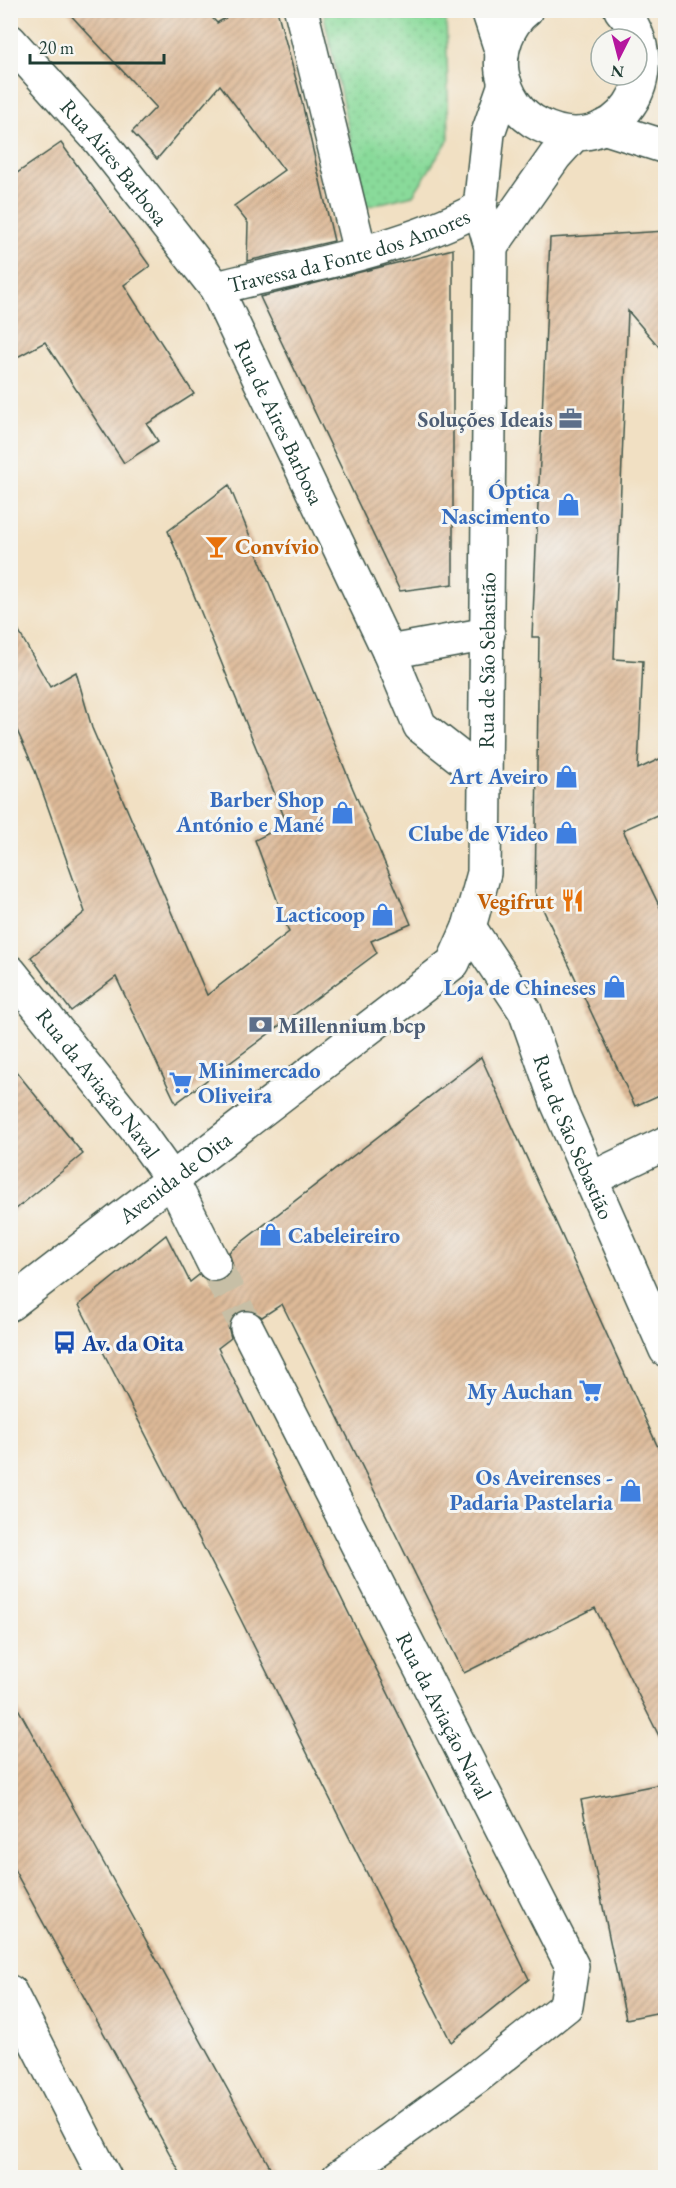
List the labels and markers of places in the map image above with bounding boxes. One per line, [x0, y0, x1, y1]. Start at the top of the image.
place label: Soluções Ideais [418, 405, 553, 434]
office icon: Soluções Ideais [558, 406, 584, 432]
place label: Óptica Nascimento [441, 477, 550, 531]
shop icon: Óptica Nascimento [555, 491, 581, 517]
place label: Convívio [235, 532, 319, 561]
bar icon: Convívio [204, 533, 230, 559]
place label: Art Aveiro [449, 762, 548, 791]
shop icon: Art Aveiro [553, 763, 579, 789]
place label: Barber Shop António e Mané [175, 785, 324, 839]
shop icon: Barber Shop António e Mané [329, 799, 355, 825]
place label: Clube de Video [408, 819, 548, 848]
shop icon: Clube de Video [553, 820, 579, 846]
place label: Vegifrut [477, 887, 555, 916]
restaurant icon: Vegifrut [559, 888, 585, 914]
place label: Lacticoop [275, 900, 365, 929]
shop icon: Lacticoop [370, 901, 396, 927]
place label: Loja de Chineses [444, 973, 596, 1002]
shop icon: Loja de Chineses [601, 974, 627, 1000]
place label: Millennium bcp [278, 1011, 426, 1040]
bank icon: Millennium bcp [247, 1012, 273, 1038]
place label: Minimercado Oliveira [198, 1056, 321, 1110]
supermarket icon: Minimercado Oliveira [167, 1070, 193, 1096]
place label: Cabeleireiro [288, 1221, 400, 1250]
shop icon: Cabeleireiro [257, 1222, 283, 1248]
place label: Av. da Oita [81, 1329, 184, 1358]
bus stop icon: Av. da Oita [51, 1330, 77, 1356]
place label: My Auchan [467, 1377, 574, 1406]
supermarket icon: My Auchan [578, 1378, 604, 1404]
place label: Os Aveirenses - Padaria Pastelaria [449, 1463, 613, 1517]
shop icon: Os Aveirenses - Padaria Pastelaria [618, 1477, 644, 1503]

